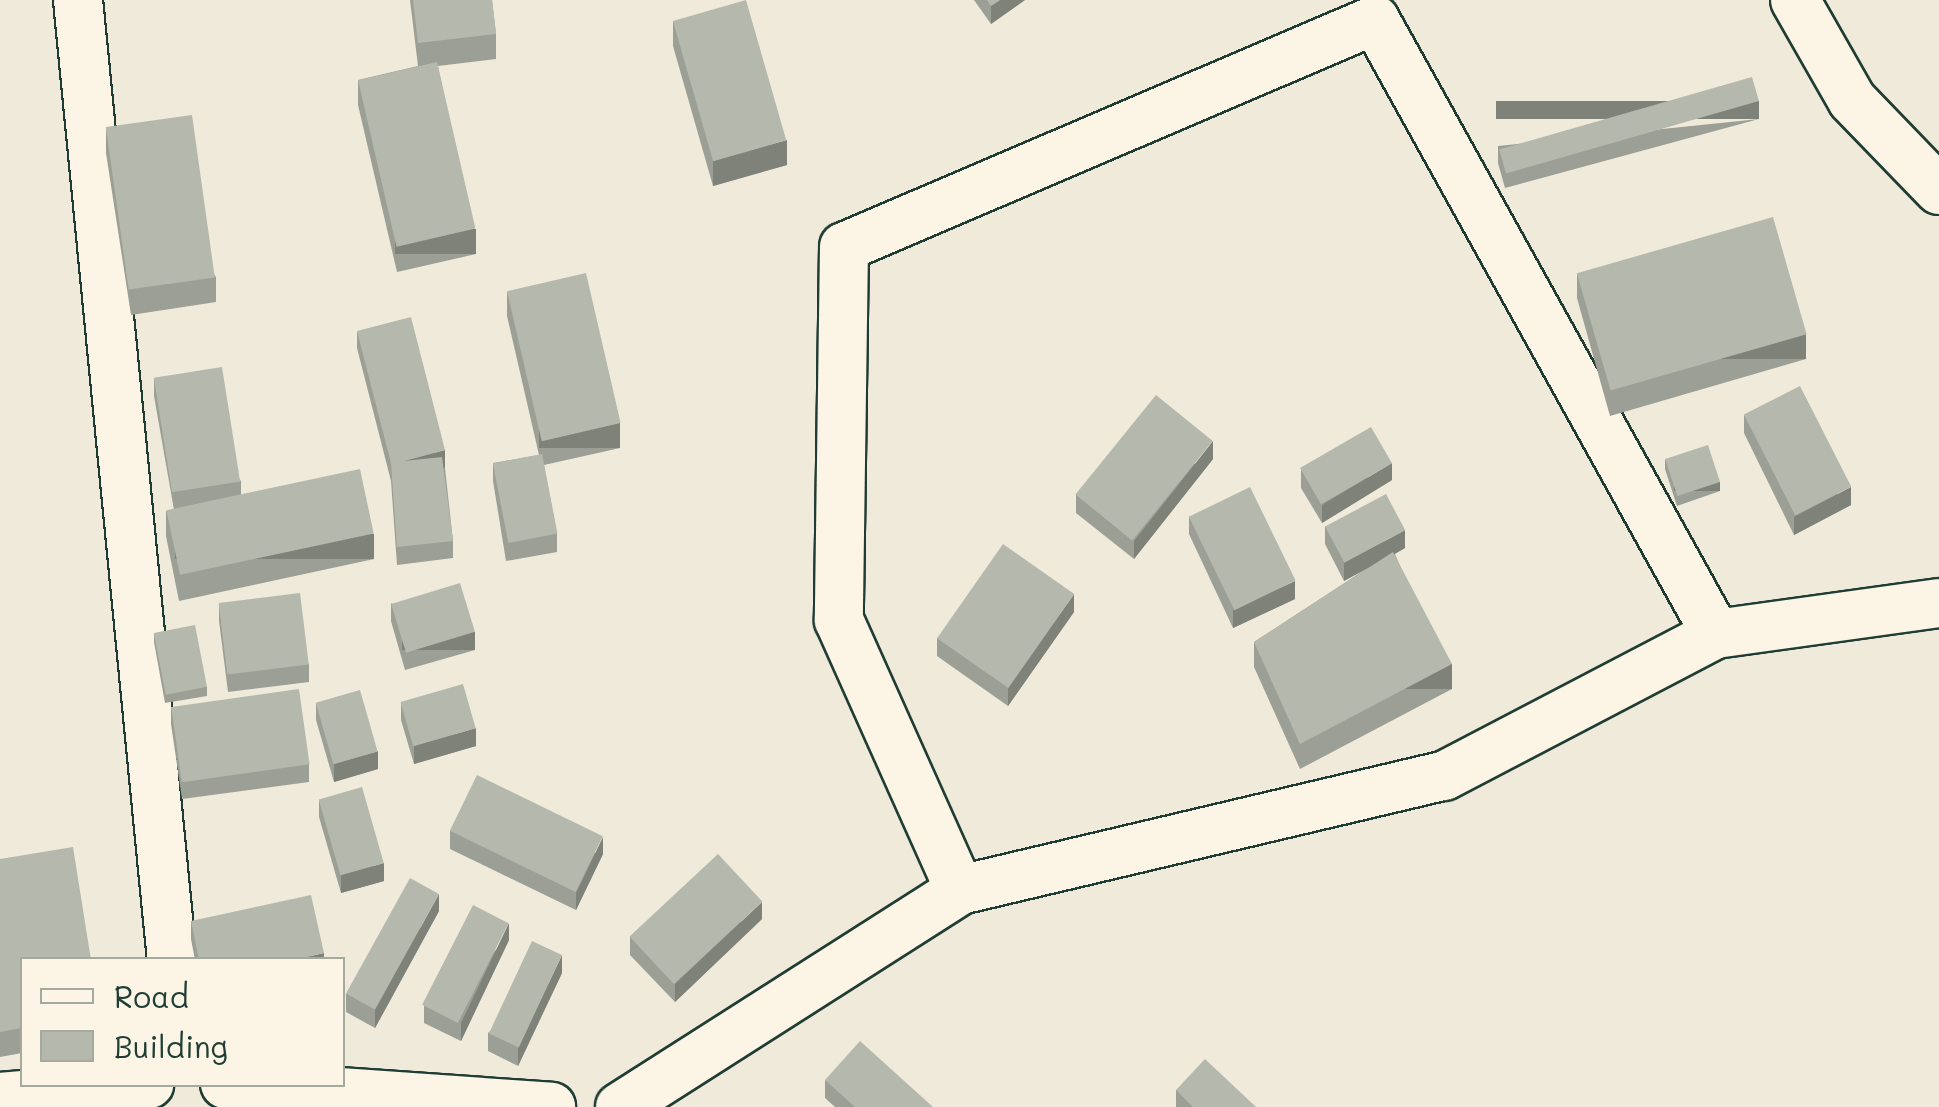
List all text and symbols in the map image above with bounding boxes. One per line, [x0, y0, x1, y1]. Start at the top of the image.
legend [20, 957, 345, 1087]
text: Road [114, 976, 189, 1016]
text: Building [114, 1026, 228, 1066]

